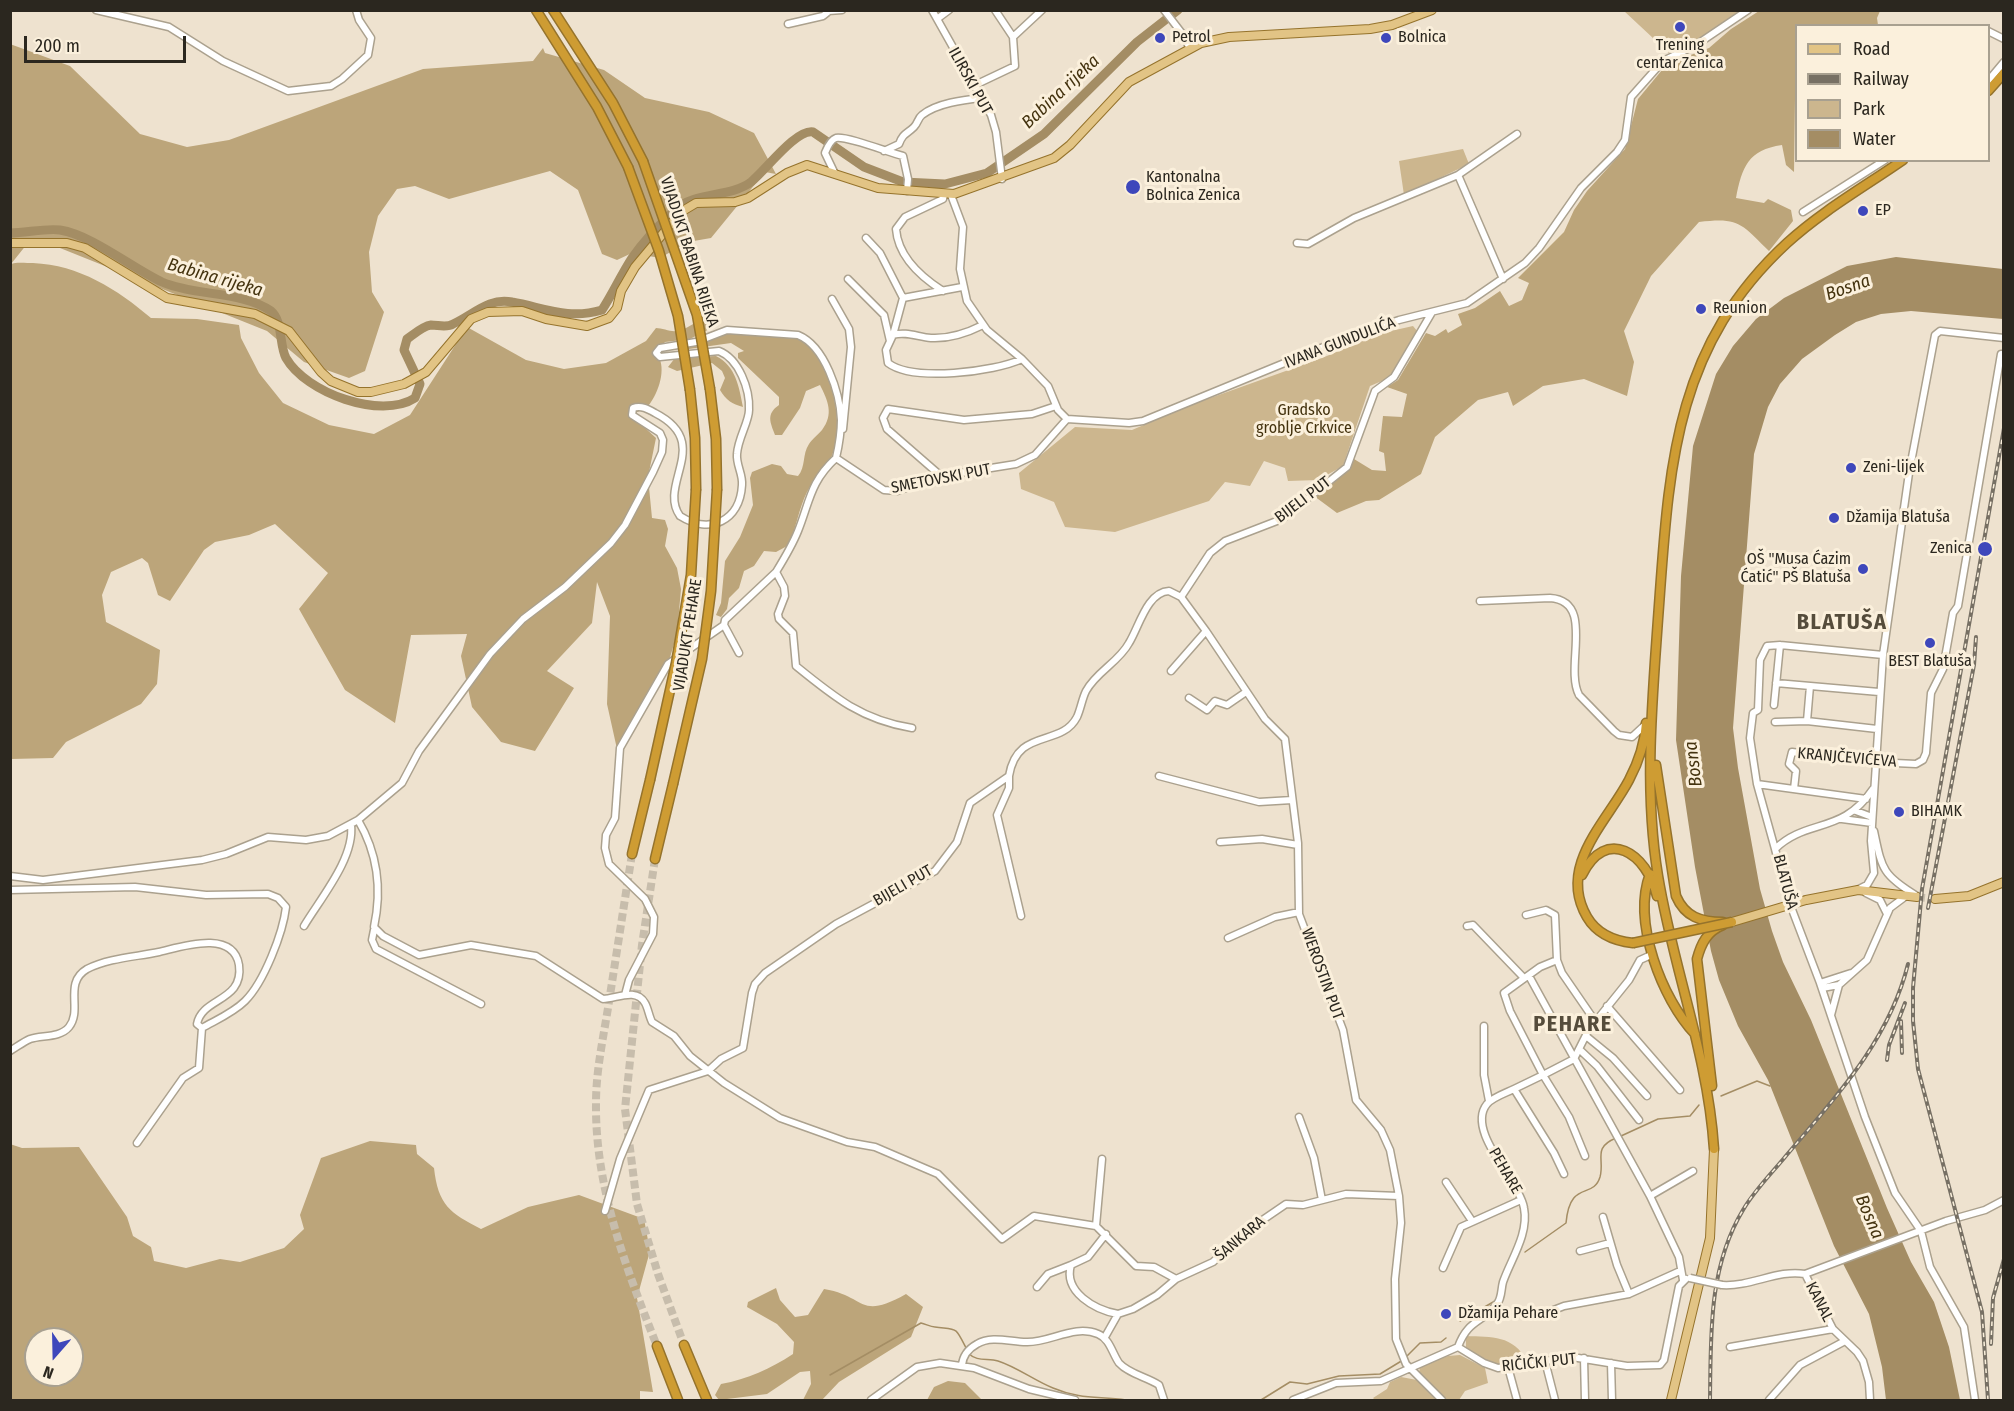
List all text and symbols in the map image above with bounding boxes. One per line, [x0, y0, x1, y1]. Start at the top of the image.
marker: Trening centar Zenica [1673, 20, 1687, 34]
scale bar [27, 24, 189, 62]
legend [1795, 24, 1990, 162]
place label: Petrol [1172, 28, 1211, 48]
place label: Bolnica [1398, 28, 1446, 48]
marker: Petrol [1153, 31, 1167, 45]
marker: Bolnica [1379, 31, 1393, 45]
text: 200 m [35, 35, 80, 57]
place label: Trening centar Zenica [1636, 36, 1724, 74]
text: Road [1853, 38, 1890, 60]
street label: ILIRSKI PUT [944, 44, 996, 118]
water label: Babina rijeka [1018, 51, 1104, 133]
text: Railway [1853, 68, 1909, 90]
text: Park [1853, 98, 1885, 120]
text: Water [1853, 128, 1896, 150]
place label: Kantonalna Bolnica Zenica [1146, 168, 1240, 206]
street label: VIJADUKT BABINA RIJEKA [656, 174, 722, 330]
marker: Kantonalna Bolnica Zenica [1124, 178, 1142, 196]
place label: EP [1875, 201, 1891, 221]
marker: EP [1856, 204, 1870, 218]
water label: Babina rijeka [165, 254, 265, 302]
water label: Bosna [1823, 270, 1873, 306]
place label: Reunion [1713, 299, 1767, 319]
marker: Reunion [1694, 302, 1708, 316]
street label: IVANA GUNDULIĆA [1282, 313, 1398, 373]
park label: Gradsko groblje Crkvice [1256, 401, 1352, 439]
place label: Zeni-lijek [1863, 458, 1924, 478]
street label: SMETOVSKI PUT [890, 460, 992, 498]
marker: Zeni-lijek [1844, 461, 1858, 475]
street label: BIJELI PUT [1271, 473, 1335, 527]
place label: Džamija Blatuša [1846, 508, 1950, 528]
marker: Džamija Blatuša [1827, 511, 1841, 525]
place label: Zenica [1930, 539, 1972, 559]
marker: Zenica [1976, 540, 1994, 558]
place label: OŠ "Musa Ćazim Ćatić" PŠ Blatuša [1741, 550, 1851, 588]
marker: OŠ "Musa Ćazim Ćatić" PŠ Blatuša [1856, 562, 1870, 576]
street label: VIJADUKT PEHARE [670, 577, 706, 693]
district label: BLATUŠA [1797, 610, 1887, 636]
marker: BEST Blatuša [1923, 636, 1937, 650]
place label: BEST Blatuša [1888, 652, 1972, 672]
water label: Bosna [1680, 740, 1708, 788]
street label: KRANJČEVIĆEVA [1797, 744, 1897, 772]
place label: BIHAMK [1911, 802, 1962, 822]
marker: BIHAMK [1892, 805, 1906, 819]
street label: BLATUŠA [1768, 852, 1802, 912]
street label: BIJELI PUT [870, 861, 936, 911]
street label: WEROSTIN PUT [1297, 926, 1347, 1022]
district label: PEHARE [1533, 1012, 1613, 1038]
street label: PEHARE [1484, 1144, 1526, 1198]
water label: Bosna [1850, 1192, 1888, 1242]
street label: ŠANKARA [1211, 1212, 1269, 1266]
street label: KANAL [1801, 1279, 1837, 1325]
place label: Džamija Pehare [1458, 1304, 1558, 1324]
marker: Džamija Pehare [1439, 1307, 1453, 1321]
north arrow [24, 1327, 84, 1387]
street label: RIČIČKI PUT [1501, 1350, 1577, 1376]
text: N [41, 1362, 56, 1383]

